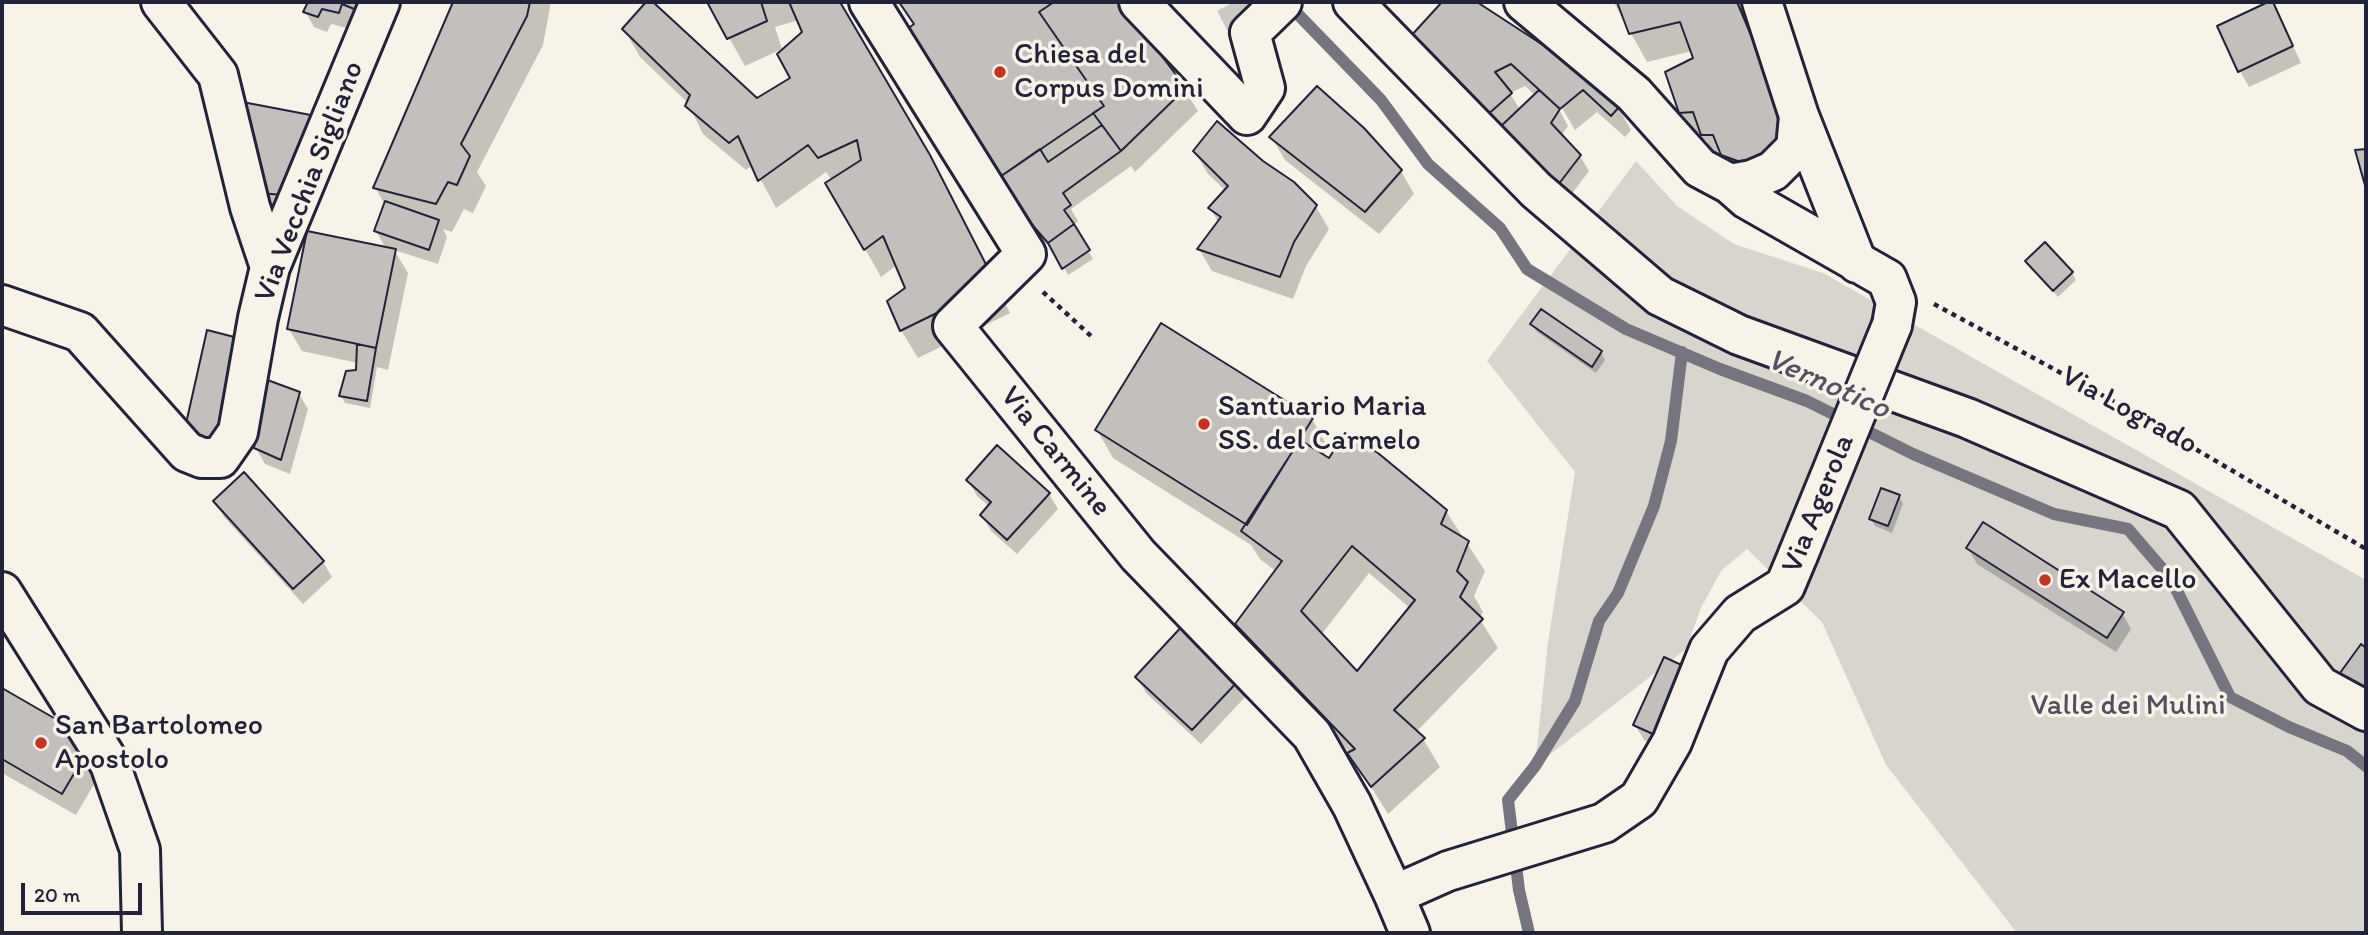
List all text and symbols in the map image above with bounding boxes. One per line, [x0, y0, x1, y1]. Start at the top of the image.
place label: Chiesa del Corpus Domini [1014, 37, 1204, 107]
street label: Via Vecchia Sigliano [247, 56, 373, 308]
marker: Chiesa del Corpus Domini [992, 64, 1008, 80]
water label: Vernotico [1761, 341, 1895, 429]
street label: Via Logrado [2055, 359, 2203, 463]
street label: Via Carmine [992, 380, 1118, 524]
place label: Santuario Maria SS. del Carmelo [1218, 389, 1427, 460]
marker: Santuario Maria SS. del Carmelo [1196, 416, 1212, 432]
street label: Via Agerola [1775, 429, 1863, 579]
place label: Ex Macello [2059, 562, 2196, 598]
marker: Ex Macello [2037, 572, 2053, 588]
park label: Valle dei Mulini [2030, 688, 2226, 724]
place label: San Bartolomeo Apostolo [55, 708, 263, 778]
marker: San Bartolomeo Apostolo [33, 735, 49, 751]
scale bar [24, 869, 145, 913]
text: 20 m [34, 882, 80, 907]

